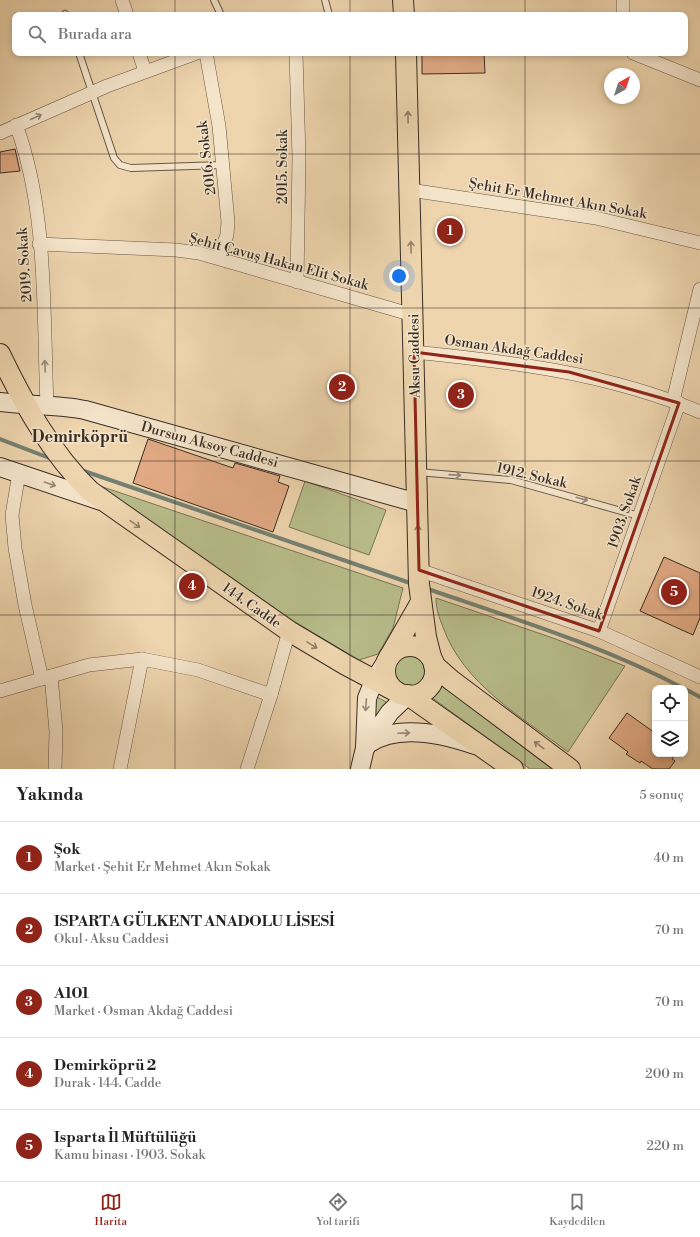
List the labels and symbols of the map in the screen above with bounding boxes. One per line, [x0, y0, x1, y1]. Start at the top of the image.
north arrow [604, 68, 640, 104]
one-way arrow [404, 111, 412, 124]
one-way arrow [29, 112, 41, 120]
street label: 2016. Sokak [193, 119, 220, 196]
street label: 2015. Sokak [274, 129, 292, 204]
street label: Şehit Er Mehmet Akın Sokak [467, 174, 649, 224]
pin: 1 [437, 216, 463, 246]
street label: 2019. Sokak [13, 226, 37, 303]
street label: Şehit Çavuş Hakan Elit Sokak [187, 229, 371, 295]
one-way arrow [407, 241, 415, 254]
your location [389, 266, 409, 286]
street label: Aksu Caddesi [405, 313, 425, 400]
street label: Osman Akdağ Caddesi [443, 331, 585, 369]
one-way arrow [41, 360, 49, 373]
pin: 2 [329, 372, 355, 402]
pin: 3 [448, 380, 474, 410]
street label: Dursun Aksoy Caddesi [139, 418, 281, 472]
district label: Demirköprü [32, 427, 128, 447]
street label: 1912. Sokak [495, 459, 570, 493]
one-way arrow [448, 471, 461, 478]
street label: 1903. Sokak [604, 473, 646, 551]
one-way arrow [44, 480, 56, 488]
one-way arrow [576, 496, 589, 504]
one-way arrow [129, 520, 140, 528]
one-way arrow [414, 525, 422, 538]
pin: 4 [179, 571, 205, 601]
pin: 5 [661, 577, 687, 607]
street label: 144. Cadde [218, 579, 284, 633]
street label: 1924. Sokak [529, 583, 605, 625]
one-way arrow [306, 641, 318, 649]
one-way arrow [363, 698, 370, 711]
one-way arrow [397, 729, 410, 737]
one-way arrow [533, 741, 544, 750]

